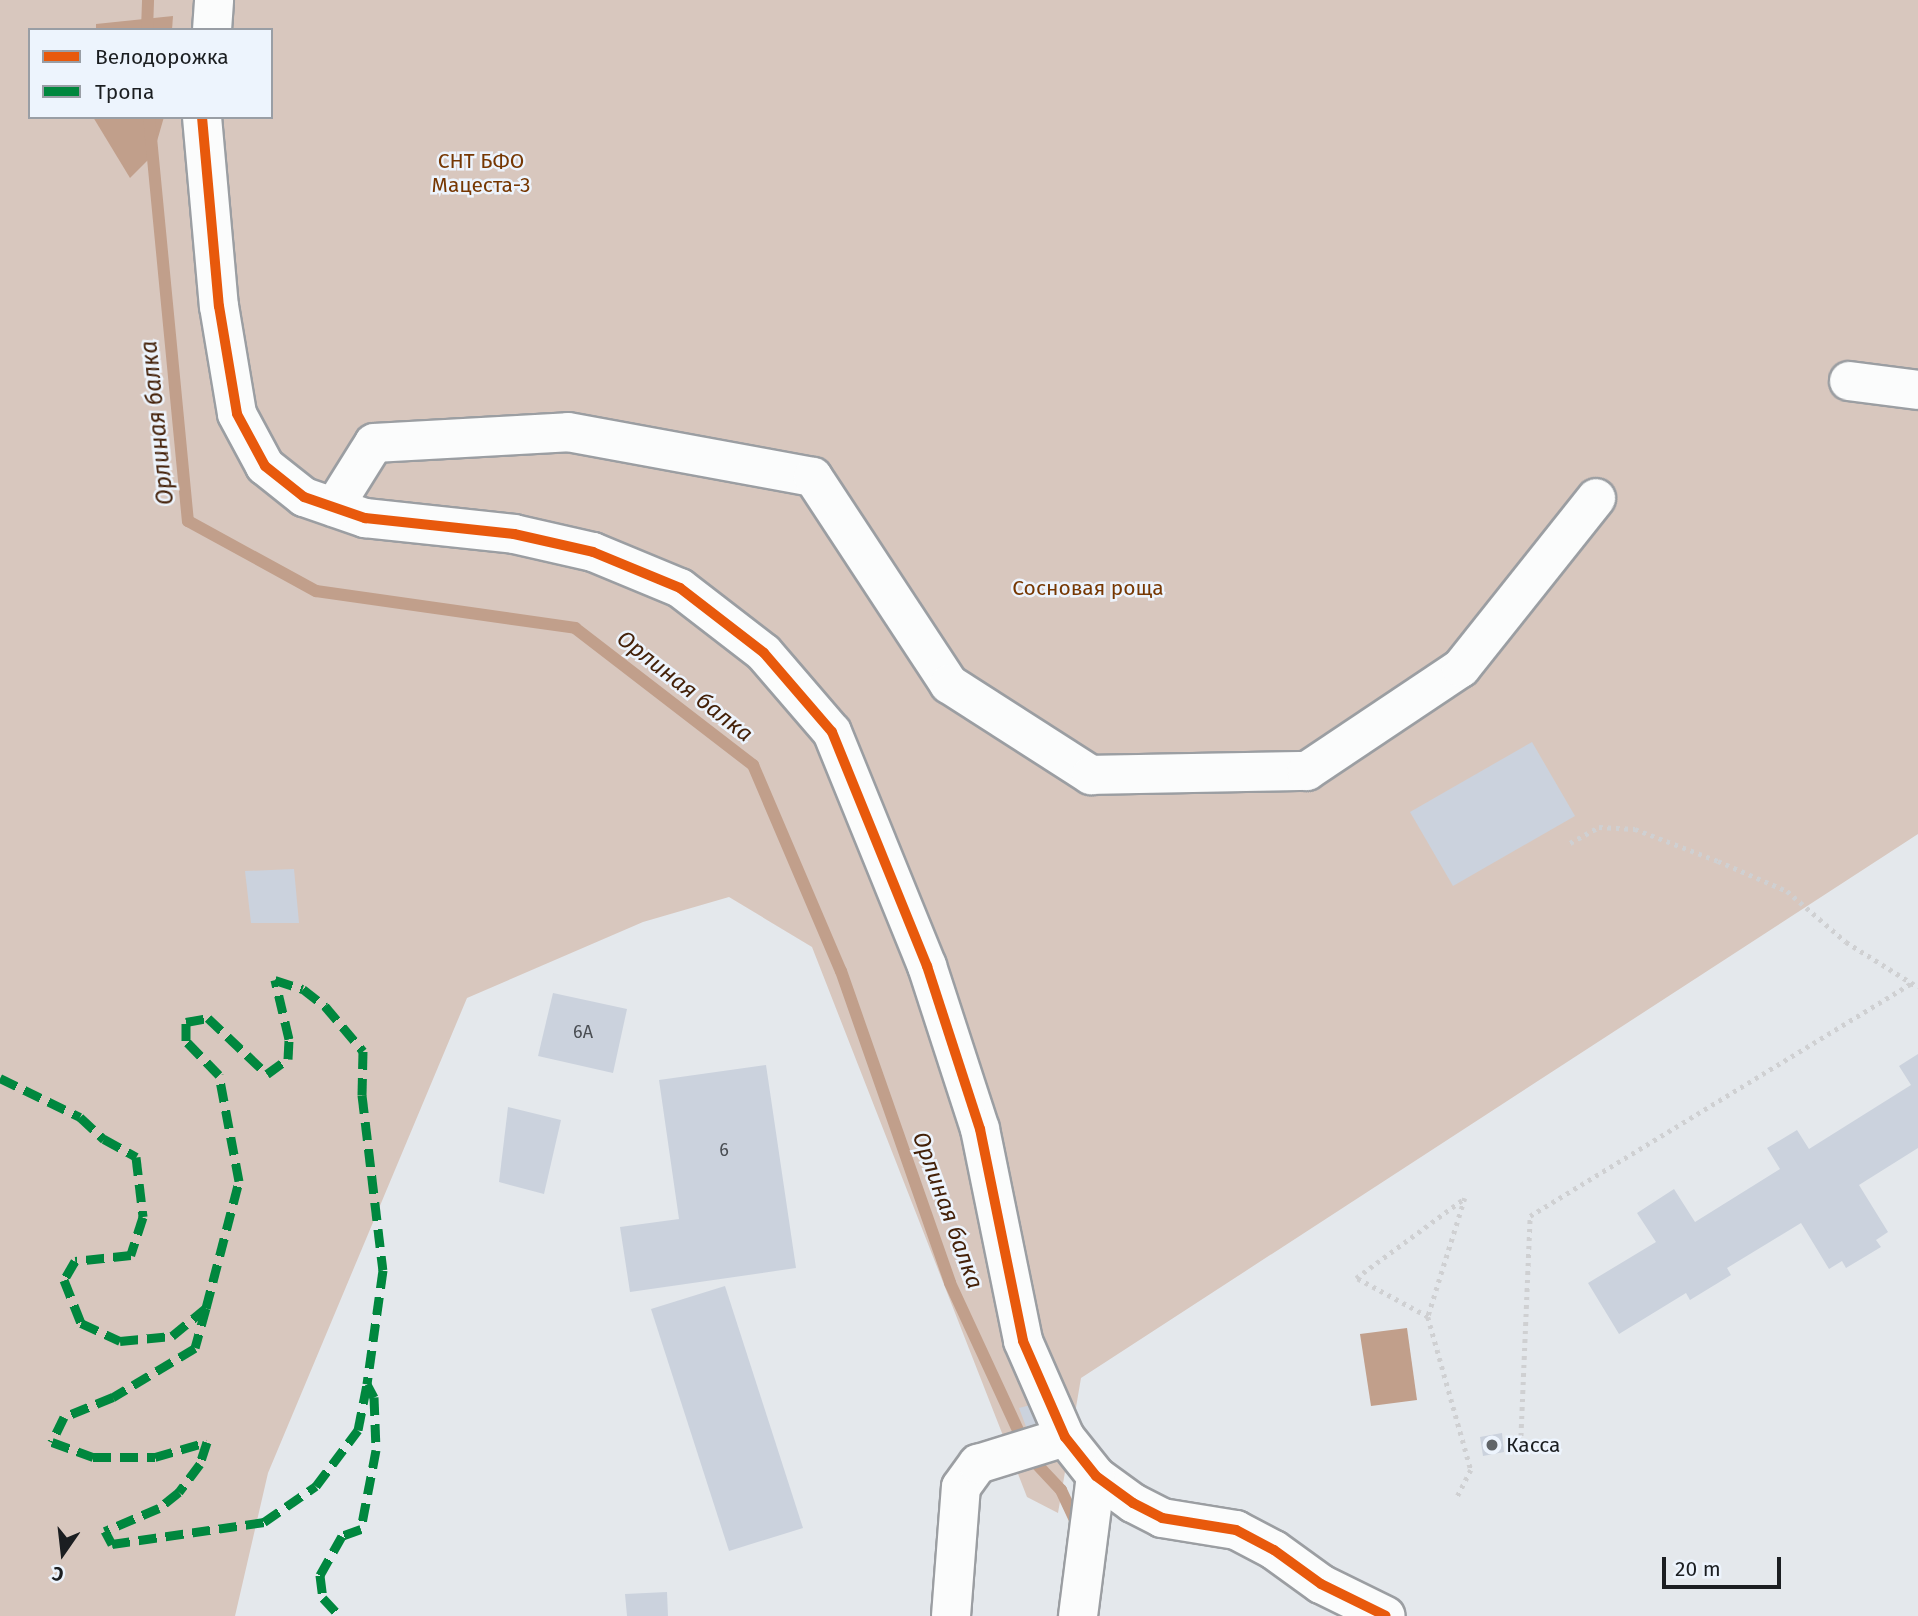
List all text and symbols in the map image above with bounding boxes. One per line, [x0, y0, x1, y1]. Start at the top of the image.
legend [28, 28, 273, 119]
text: Велодорожка [95, 44, 229, 70]
text: Тропа [95, 79, 154, 105]
park label: СНТ БФО Мацеста-3 [432, 148, 530, 198]
water label: Орлиная балка [135, 340, 179, 506]
park label: Сосновая роща [1012, 575, 1164, 601]
water label: Орлиная балка [612, 624, 758, 748]
house number: 6А [573, 1021, 593, 1043]
water label: Орлиная балка [907, 1128, 989, 1292]
house number: 6 [719, 1139, 729, 1161]
place label: Касса [1506, 1432, 1561, 1458]
marker: Касса [1484, 1437, 1500, 1453]
north arrow [28, 1518, 98, 1588]
scale bar [1666, 1542, 1785, 1586]
text: 20 m [1675, 1556, 1721, 1582]
text: С [50, 1561, 66, 1586]

